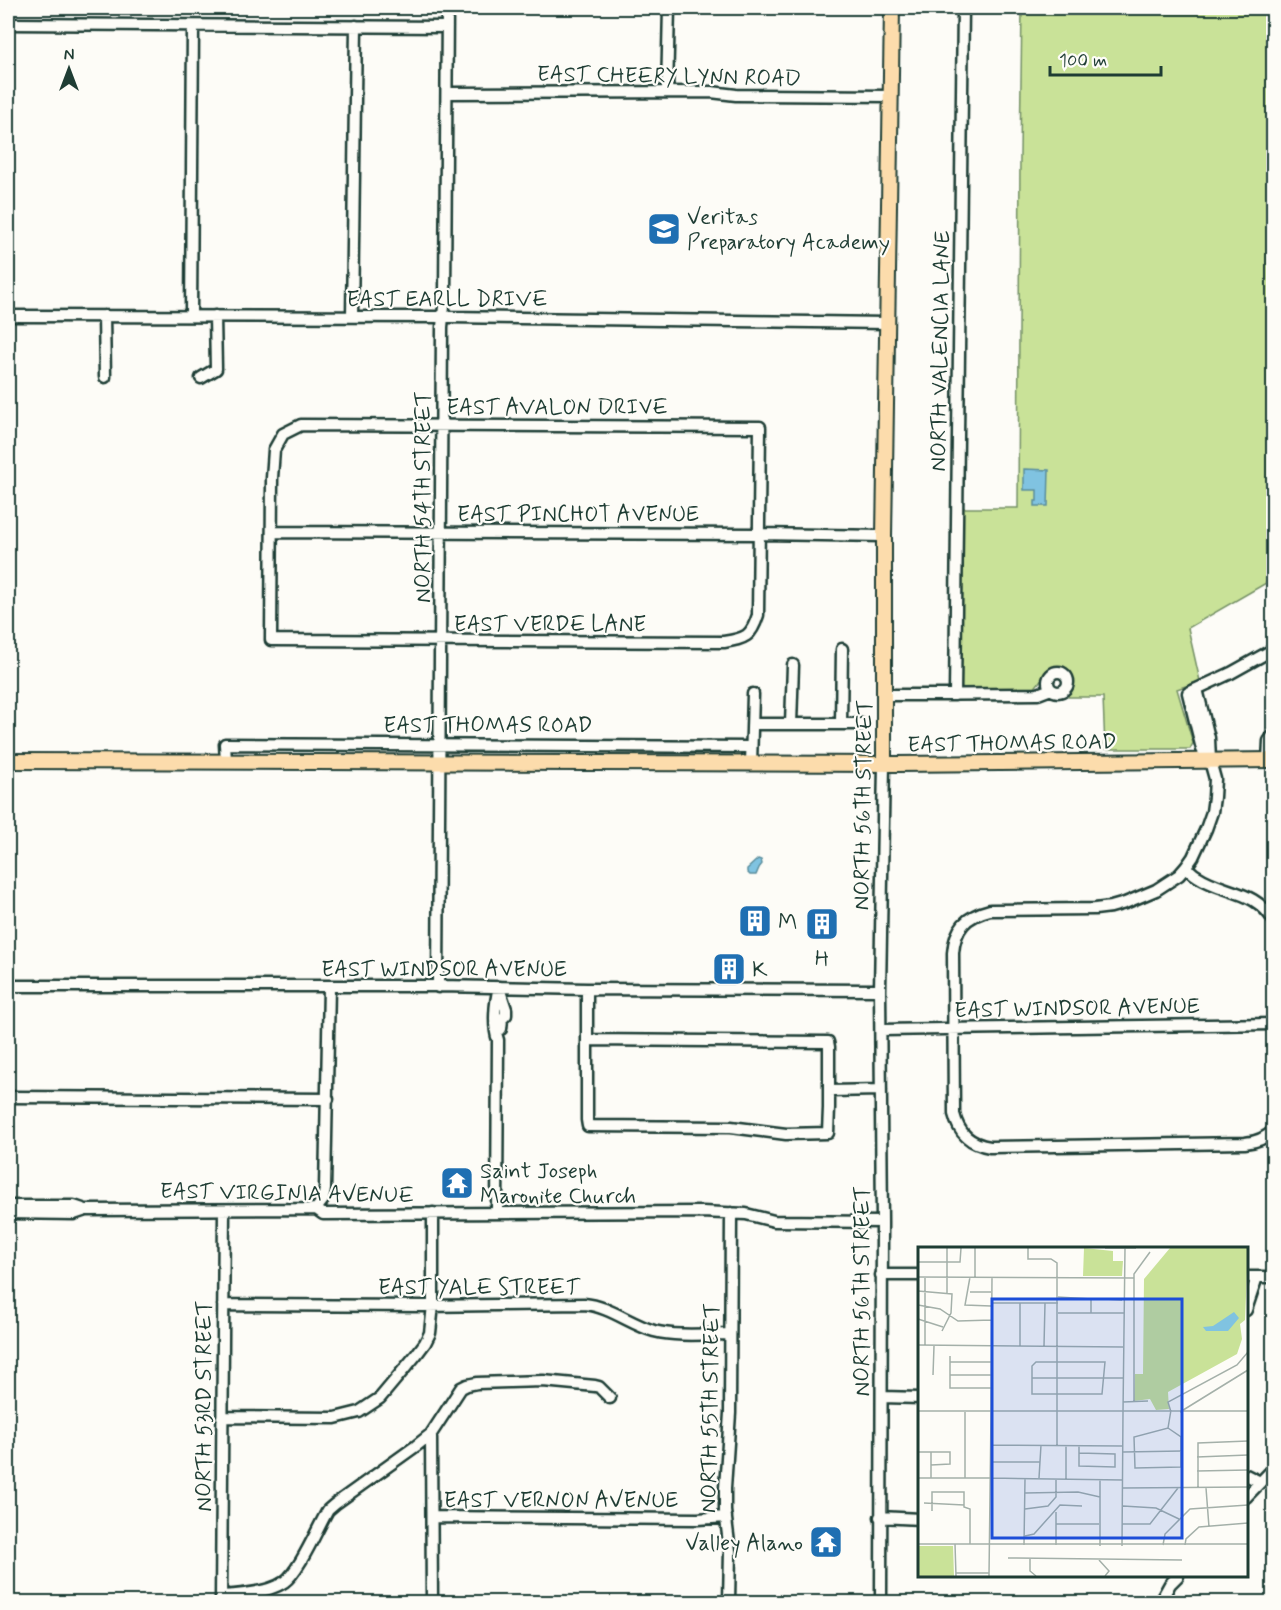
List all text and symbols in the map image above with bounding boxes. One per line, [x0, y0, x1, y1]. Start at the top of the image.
north arrow [39, 39, 99, 99]
scale bar [1050, 39, 1161, 77]
text: N [64, 45, 74, 66]
text: 100 m [1059, 49, 1107, 73]
street label: EAST CHEERY LYNN ROAD [537, 61, 801, 93]
place label: Veritas Preparatory Academy [687, 204, 890, 257]
school or university icon: Veritas Preparatory Academy [646, 211, 682, 247]
street label: NORTH VALENCIA LANE [925, 230, 957, 472]
street label: EAST EARLL DRIVE [346, 286, 548, 314]
street label: NORTH 54TH STREET [410, 391, 438, 603]
street label: EAST AVALON DRIVE [446, 394, 668, 422]
street label: EAST PINCHOT AVENUE [457, 501, 699, 529]
street label: EAST VERDE LANE [454, 611, 646, 639]
street label: NORTH 56TH STREET [848, 699, 880, 911]
street label: EAST THOMAS ROAD [383, 712, 593, 740]
street label: EAST THOMAS ROAD [907, 728, 1117, 760]
building icon: M [737, 903, 773, 939]
building icon: H [804, 906, 840, 942]
place label: M [778, 909, 797, 937]
place label: H [815, 946, 829, 974]
building icon: K [711, 951, 747, 987]
street label: EAST WINDSOR AVENUE [321, 956, 567, 984]
place label: K [752, 957, 768, 985]
street label: EAST WINDSOR AVENUE [954, 993, 1200, 1025]
place label: Saint Joseph Maronite Church [480, 1158, 636, 1211]
temple icon: Saint Joseph Maronite Church [439, 1165, 475, 1201]
street label: EAST VIRGINIA AVENUE [160, 1178, 414, 1210]
street label: NORTH 56TH STREET [849, 1186, 877, 1396]
inset map [918, 1247, 1248, 1577]
street label: EAST YALE STREET [378, 1274, 581, 1302]
street label: NORTH 53RD STREET [191, 1300, 219, 1512]
street label: NORTH 55TH STREET [695, 1303, 727, 1513]
street label: EAST VERNON AVENUE [444, 1487, 679, 1515]
temple icon: Valley Alano [808, 1524, 844, 1560]
place label: Valley Alano [685, 1530, 803, 1558]

